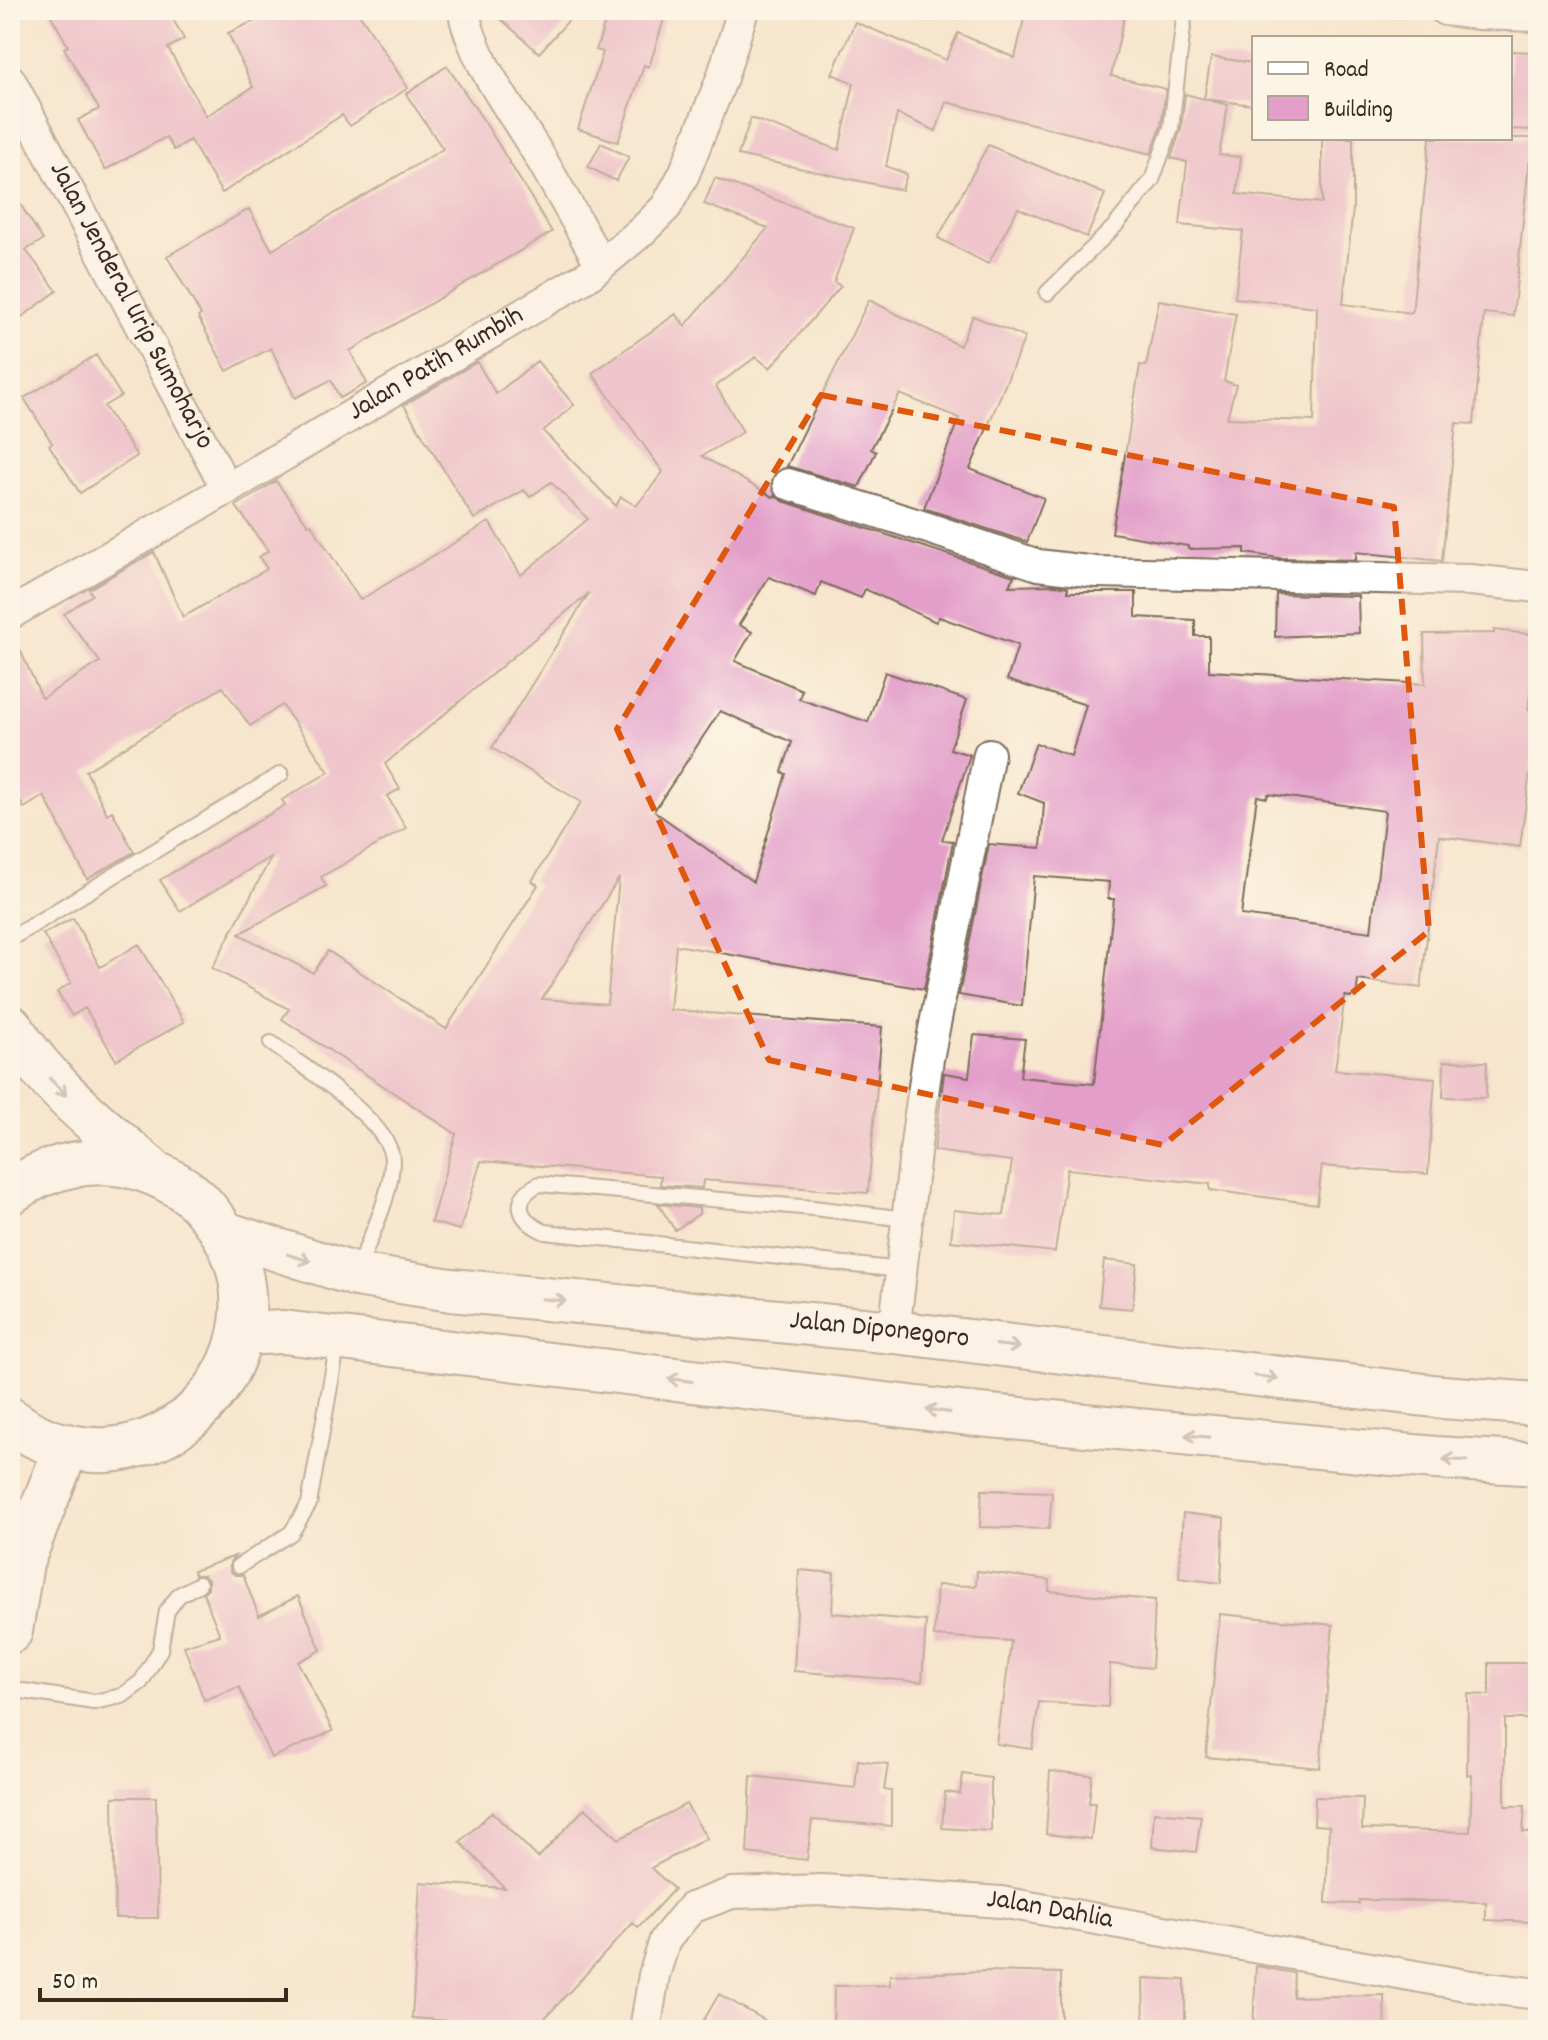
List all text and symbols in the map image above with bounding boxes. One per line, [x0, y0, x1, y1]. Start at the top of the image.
legend [1252, 36, 1512, 140]
text: Road [1324, 54, 1369, 88]
text: Building [1324, 94, 1393, 128]
street label: Jalan Jenderal Urip Sumoharjo [37, 155, 223, 457]
street label: Jalan Patih Rumbih [341, 297, 532, 433]
one-way arrow [49, 1077, 68, 1097]
one-way arrow [286, 1251, 311, 1266]
one-way arrow [541, 1293, 567, 1308]
street label: Jalan Diponegoro [788, 1302, 971, 1361]
one-way arrow [995, 1339, 1020, 1354]
one-way arrow [1252, 1369, 1279, 1384]
one-way arrow [667, 1372, 694, 1387]
one-way arrow [925, 1403, 952, 1418]
one-way arrow [1184, 1428, 1211, 1443]
one-way arrow [1443, 1452, 1469, 1467]
street label: Jalan Dahlia [985, 1881, 1117, 1942]
scale bar [40, 1952, 286, 2002]
text: 50 m [52, 1966, 98, 2000]

